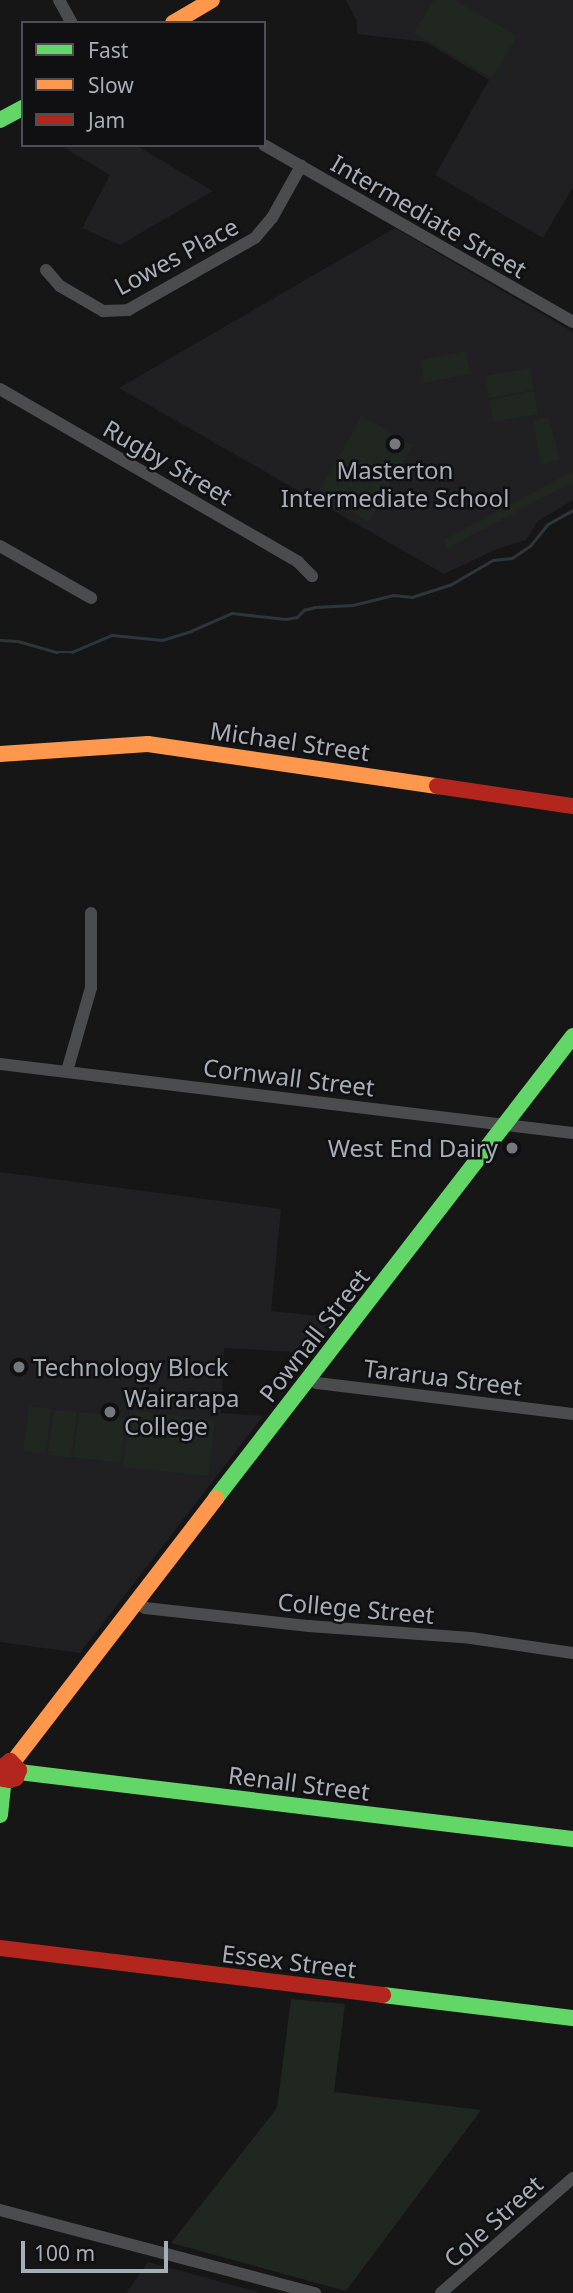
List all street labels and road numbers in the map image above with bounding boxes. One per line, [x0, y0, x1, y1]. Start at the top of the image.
street label: Intermediate Street [326, 148, 532, 284]
street label: Lowes Place [109, 211, 243, 301]
street label: Rugby Street [98, 413, 238, 511]
street label: Michael Street [208, 716, 372, 766]
street label: Cornwall Street [202, 1052, 376, 1102]
street label: Pownall Street [253, 1263, 375, 1407]
street label: Tararua Street [362, 1353, 524, 1401]
street label: College Street [276, 1587, 436, 1629]
street label: Renall Street [227, 1760, 371, 1806]
street label: Essex Street [220, 1938, 358, 1984]
street label: Cole Street [438, 2169, 548, 2273]

